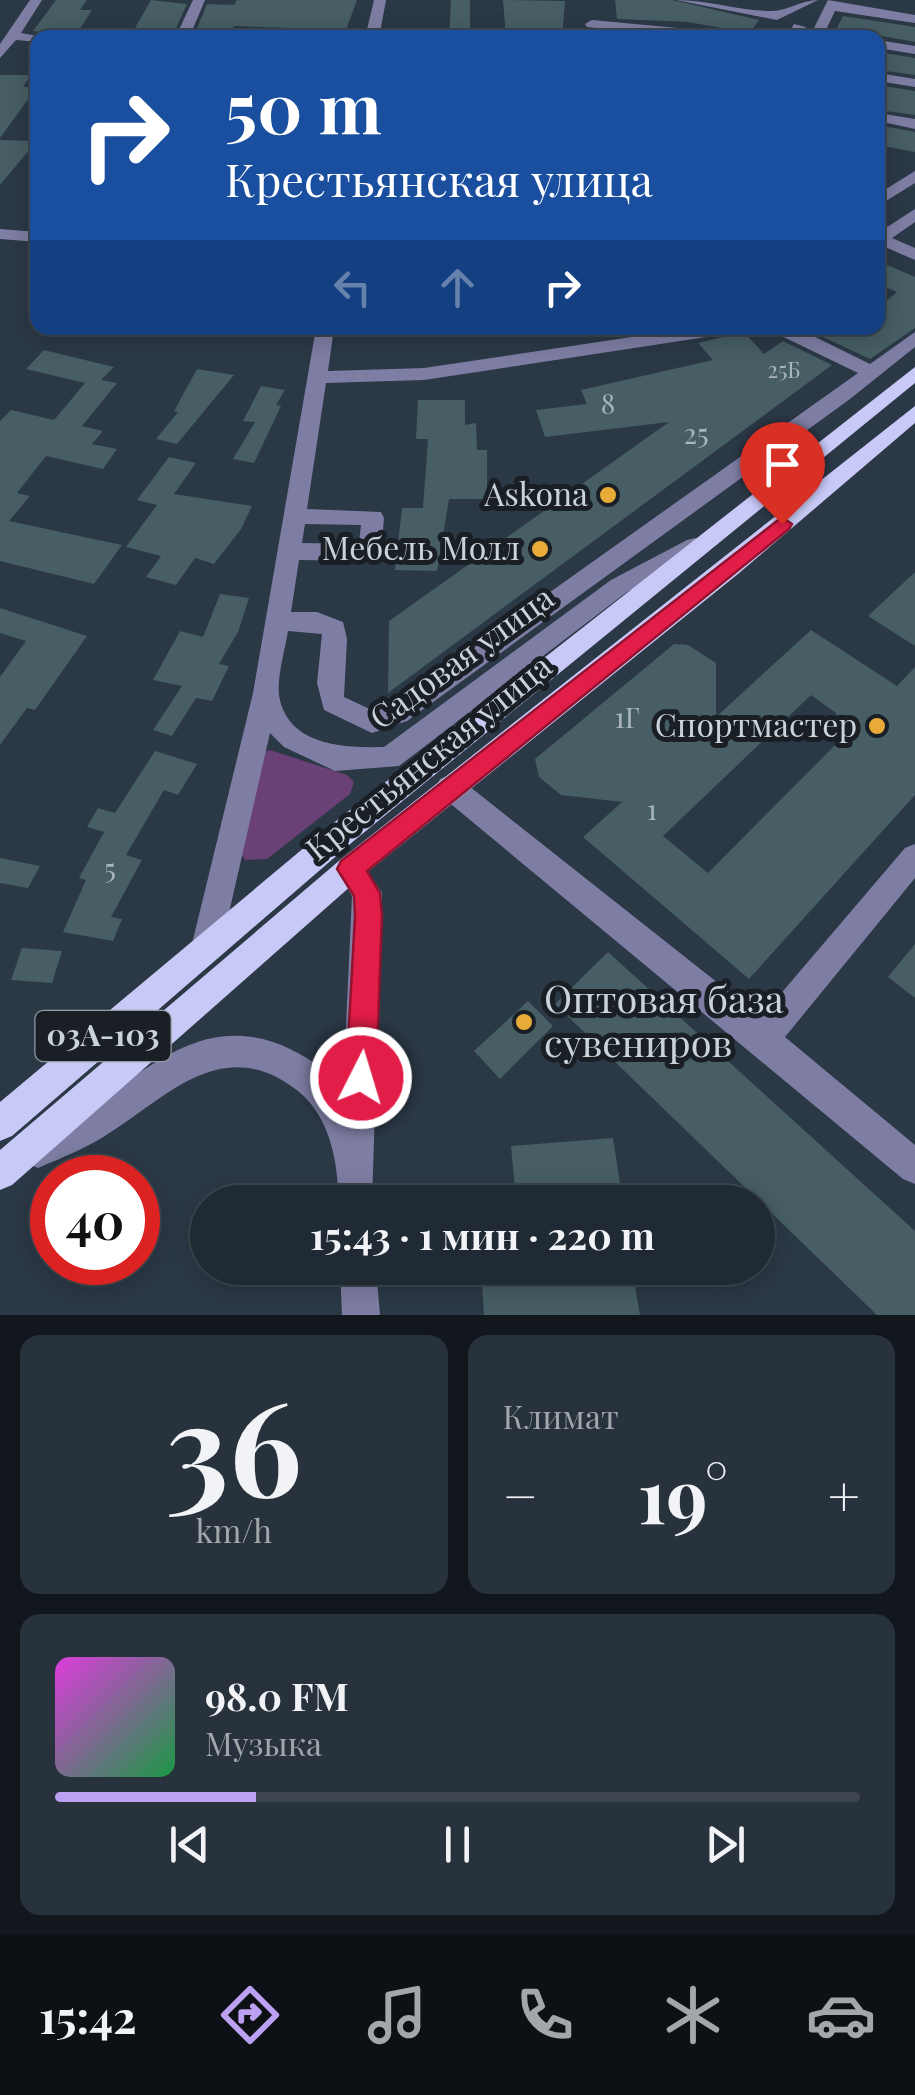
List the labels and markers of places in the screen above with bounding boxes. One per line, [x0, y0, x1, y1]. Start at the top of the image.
pin [740, 422, 825, 525]
place label: Askona [483, 471, 588, 514]
marker: Askona [597, 484, 619, 506]
place label: Мебель Молл [322, 525, 520, 568]
marker: Мебель Молл [529, 538, 551, 560]
place label: Спортмастер [655, 702, 857, 745]
marker: Спортмастер [866, 715, 888, 737]
place label: Оптовая база сувениров [544, 972, 784, 1067]
marker: Оптовая база сувениров [513, 1011, 535, 1033]

